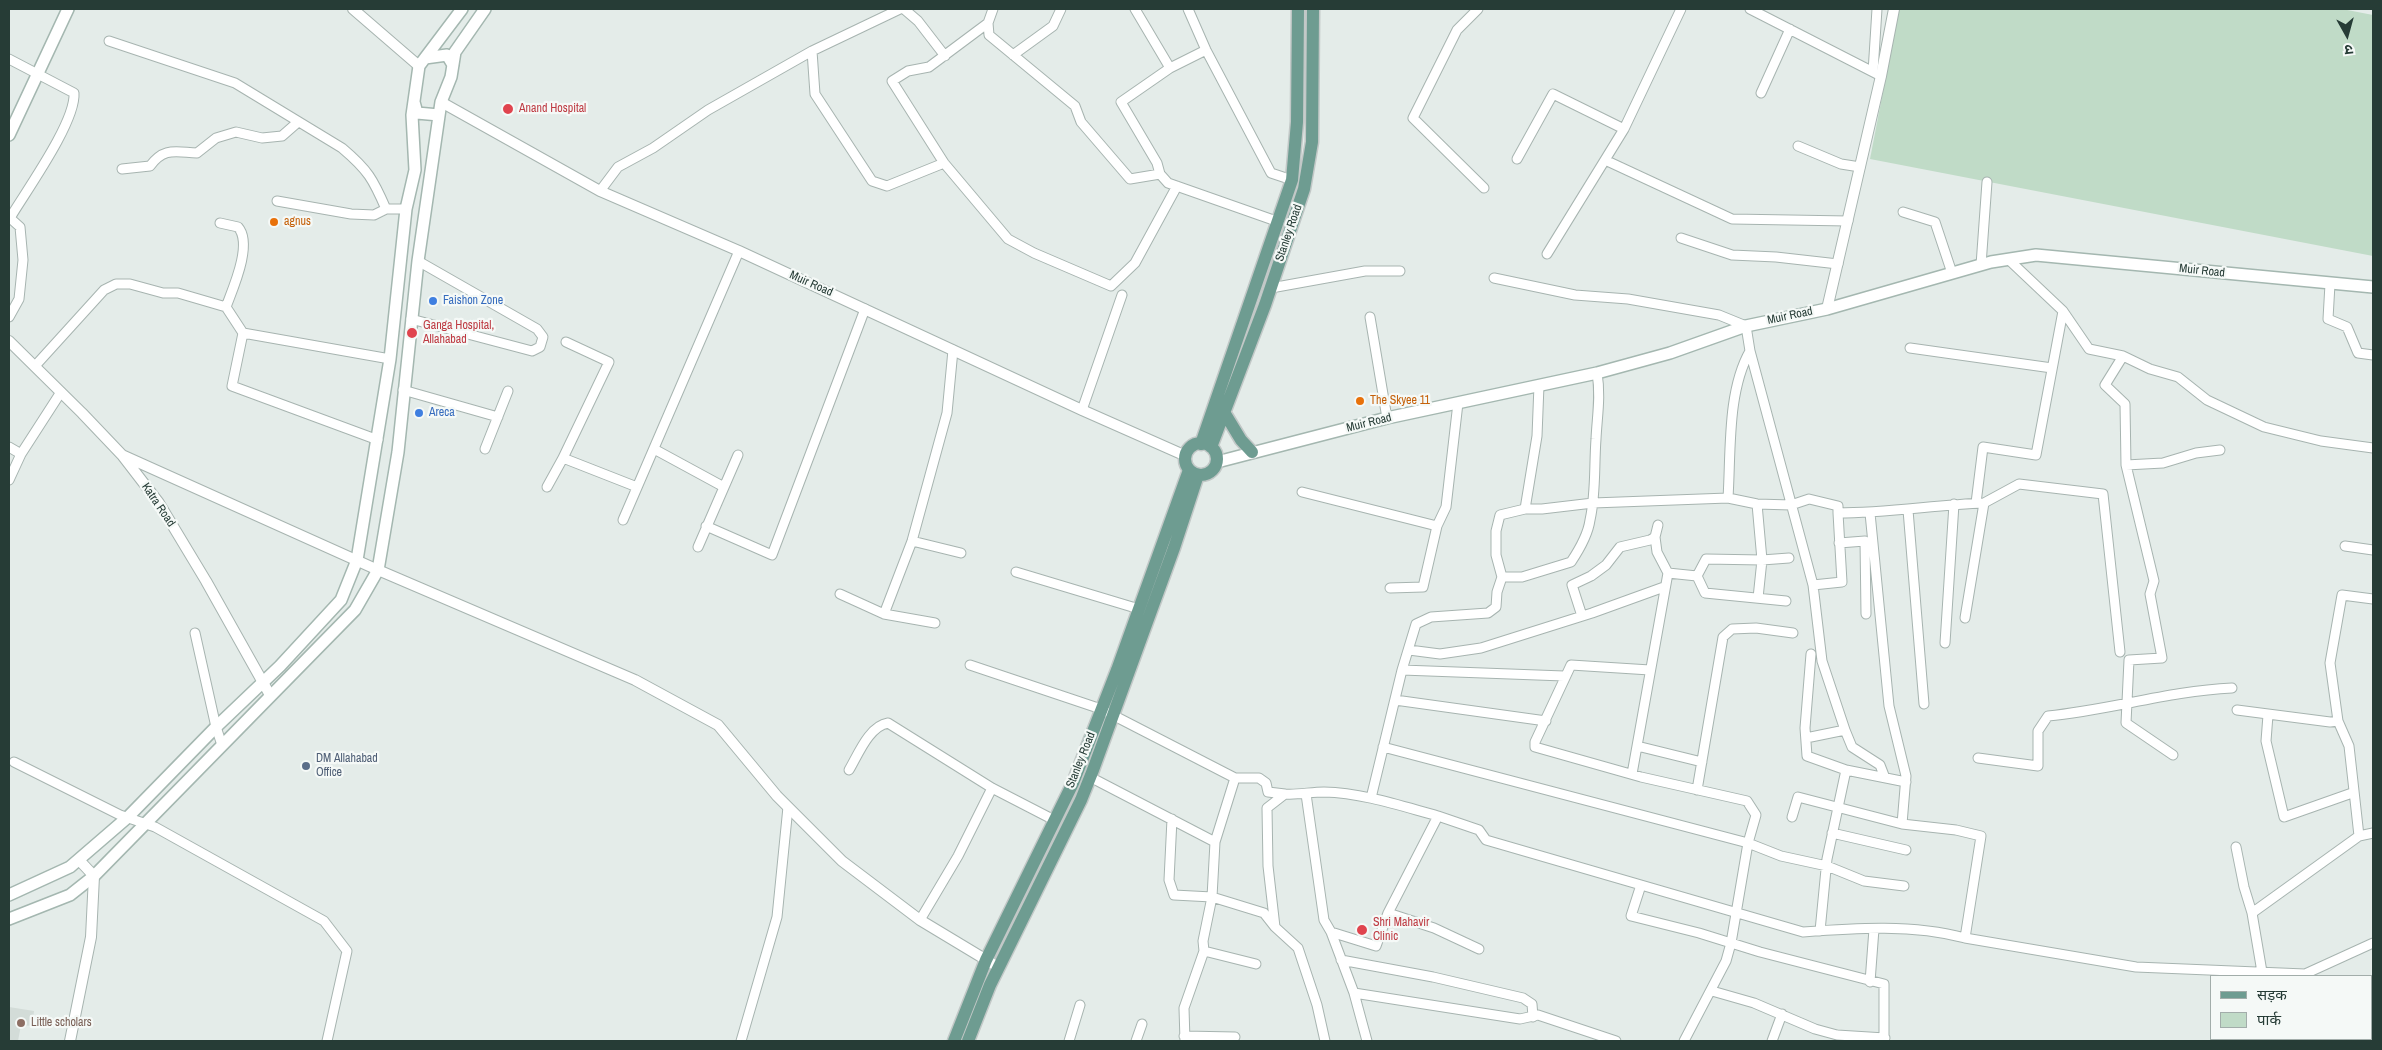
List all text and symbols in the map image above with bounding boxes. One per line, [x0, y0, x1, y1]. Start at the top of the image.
north arrow [2322, 10, 2372, 60]
text: उ [2344, 40, 2354, 59]
marker: Anand Hospital [501, 102, 515, 116]
place label: Anand Hospital [519, 102, 586, 116]
street label: Stanley Road [1273, 203, 1305, 263]
place label: agnus [284, 215, 311, 229]
marker: agnus [268, 216, 280, 228]
street label: Muir Road [2178, 261, 2226, 281]
street label: Muir Road [787, 268, 835, 300]
place label: Faishon Zone [443, 294, 503, 308]
marker: Faishon Zone [427, 295, 439, 307]
street label: Muir Road [1766, 304, 1814, 328]
place label: Ganga Hospital, Allahabad [423, 319, 494, 347]
marker: Ganga Hospital, Allahabad [405, 326, 419, 340]
place label: The Skyee 11 [1370, 394, 1430, 408]
marker: The Skyee 11 [1354, 395, 1366, 407]
place label: Areca [429, 406, 455, 420]
marker: Areca [413, 407, 425, 419]
street label: Muir Road [1345, 410, 1393, 436]
street label: Katra Road [138, 480, 178, 530]
street label: Stanley Road [1063, 730, 1099, 790]
place label: DM Allahabad Office [316, 752, 378, 780]
marker: DM Allahabad Office [300, 760, 312, 772]
place label: Shri Mahavir Clinic [1373, 916, 1429, 944]
marker: Shri Mahavir Clinic [1355, 923, 1369, 937]
legend [2210, 975, 2372, 1040]
text: सड़क [2257, 984, 2287, 1005]
text: पार्क [2257, 1009, 2281, 1030]
place label: Little scholars [31, 1016, 92, 1030]
marker: Little scholars [15, 1017, 27, 1029]

